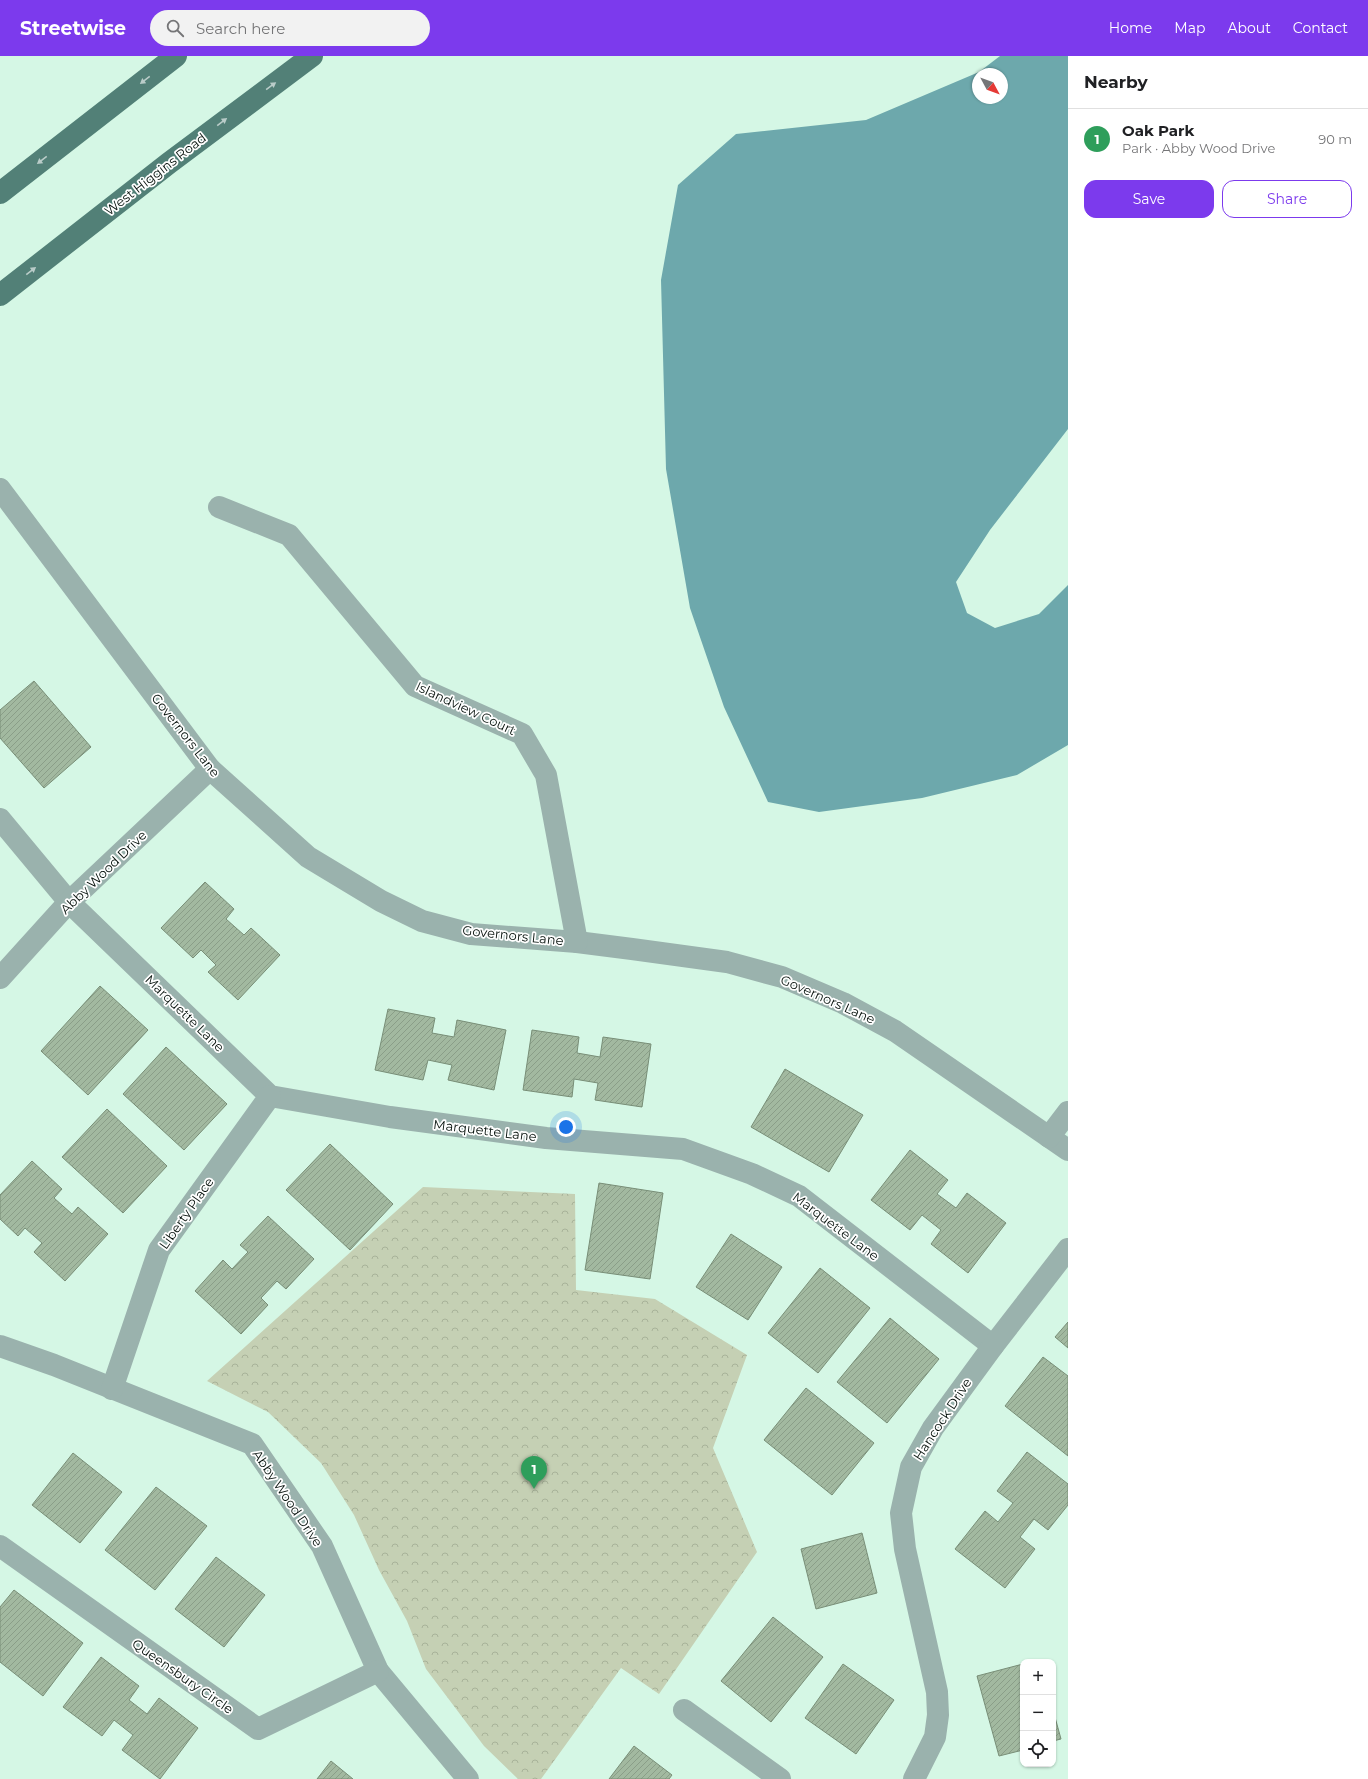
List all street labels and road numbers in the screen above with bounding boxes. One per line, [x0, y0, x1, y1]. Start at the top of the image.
street label: West Higgins Road [101, 129, 209, 219]
street label: Islandview Court [413, 678, 519, 738]
street label: Governors Lane [148, 690, 224, 780]
street label: Abby Wood Drive [57, 827, 149, 917]
street label: Governors Lane [462, 922, 565, 948]
street label: Marquette Lane [142, 971, 228, 1055]
street label: Governors Lane [778, 971, 878, 1027]
street label: Marquette Lane [432, 1116, 538, 1144]
street label: Liberty Place [155, 1174, 217, 1252]
street label: Marquette Lane [790, 1188, 882, 1264]
street label: Hancock Drive [909, 1375, 975, 1463]
street label: Abby Wood Drive [250, 1446, 326, 1550]
street label: Queensbury Circle [129, 1635, 237, 1717]

